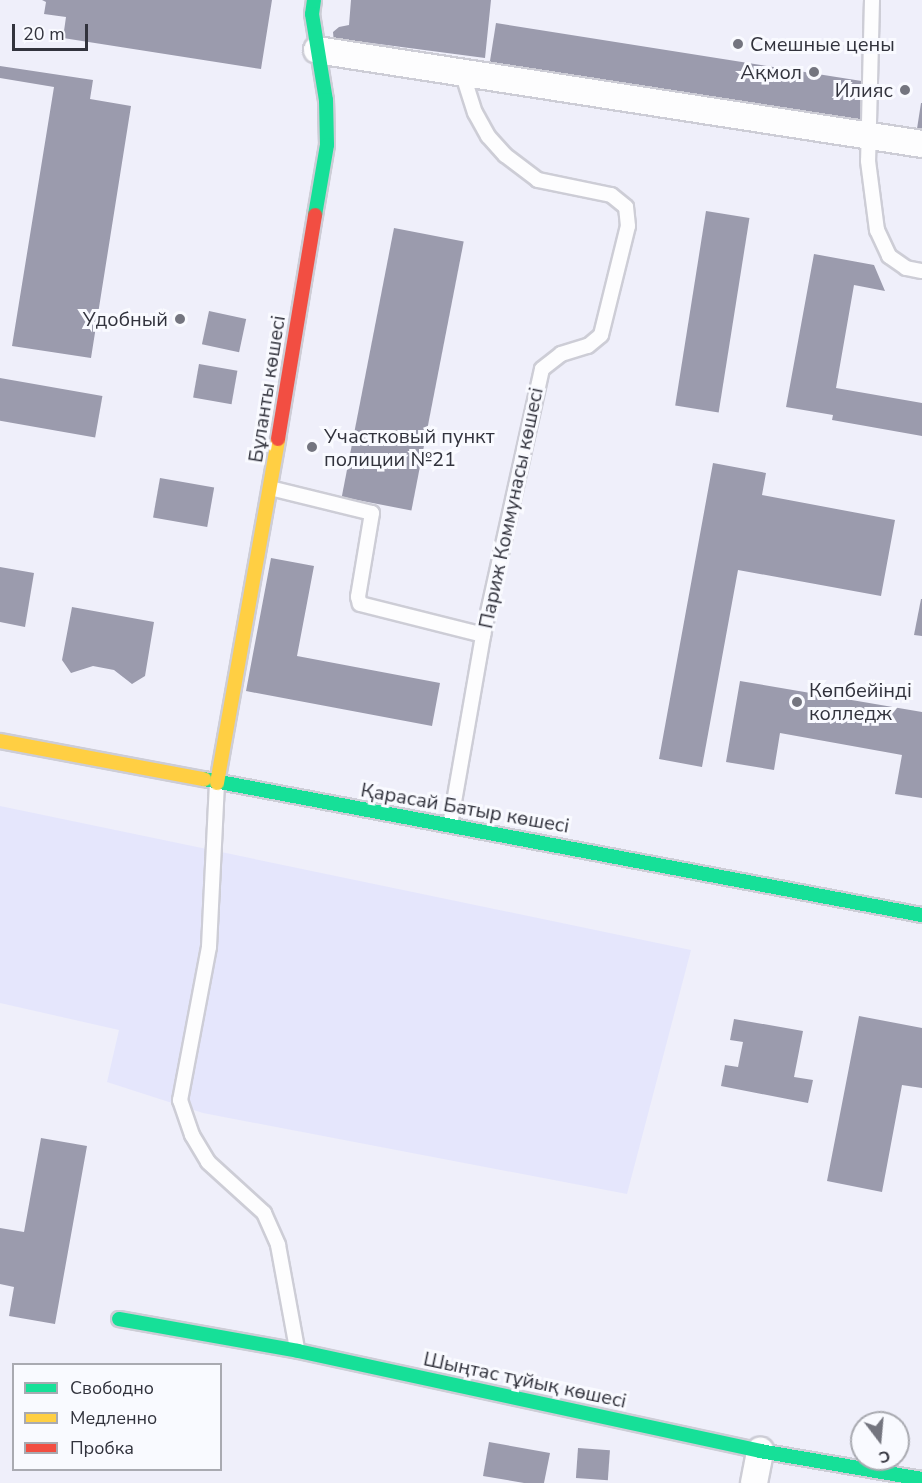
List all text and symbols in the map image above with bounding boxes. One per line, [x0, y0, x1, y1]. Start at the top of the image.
scale bar [15, 12, 92, 50]
text: 20 m [23, 22, 65, 46]
place label: Смешные цены [750, 32, 895, 56]
marker: Смешные цены [731, 37, 745, 51]
place label: Ақмол [740, 60, 802, 84]
marker: Ақмол [807, 65, 821, 79]
place label: Илияс [835, 78, 893, 102]
marker: Илияс [898, 83, 912, 97]
place label: Удобный [83, 307, 168, 331]
marker: Удобный [173, 312, 187, 326]
street label: Бұланты көшесі [244, 314, 290, 464]
street label: Париж Коммунасы көшесі [474, 385, 548, 631]
place label: Участковый пункт полиции №21 [324, 424, 495, 471]
marker: Участковый пункт полиции №21 [305, 440, 319, 454]
place label: Көпбейінді колледж [809, 678, 912, 725]
marker: Көпбейінді колледж [790, 695, 804, 709]
street label: Қарасай Батыр көшесі [359, 778, 571, 838]
street label: Шыңтас тұйық көшесі [421, 1347, 629, 1413]
legend [12, 1363, 222, 1471]
text: Свободно [70, 1376, 154, 1400]
text: Медленно [70, 1406, 157, 1430]
north arrow [850, 1411, 910, 1471]
text: Пробка [70, 1436, 134, 1460]
text: С [876, 1444, 893, 1468]

